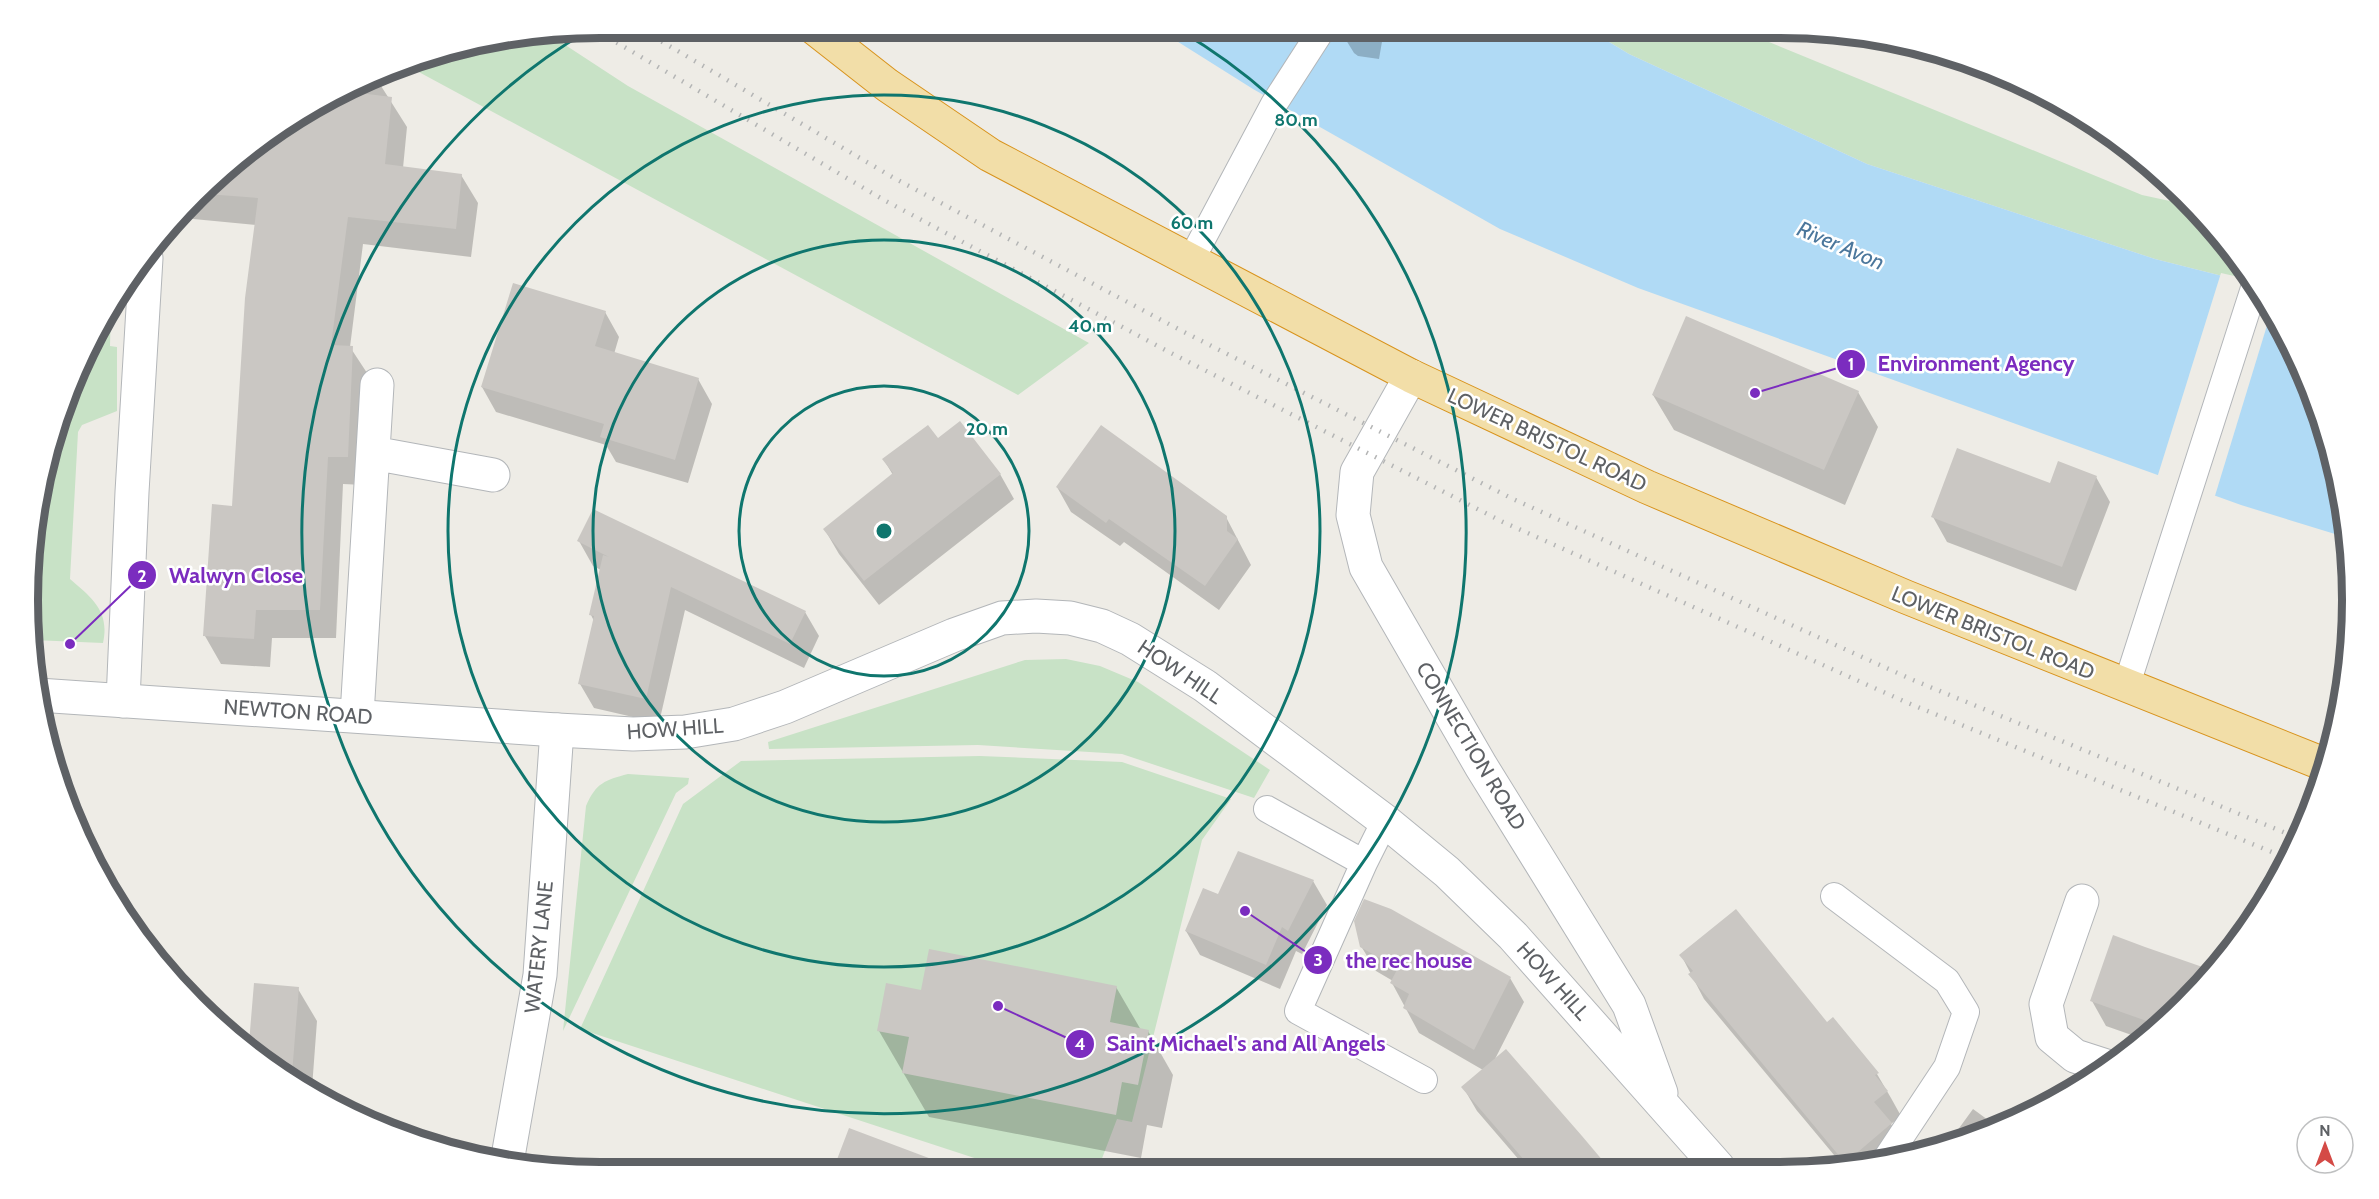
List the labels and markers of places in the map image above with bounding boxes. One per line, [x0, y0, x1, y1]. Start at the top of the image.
callout: Environment Agency [1836, 344, 2086, 384]
centre of rings [874, 521, 894, 541]
callout: Walwyn Close [127, 555, 315, 595]
callout: the rec house [1303, 940, 1484, 980]
callout: Saint Michael's and All Angels [1065, 1024, 1398, 1064]

